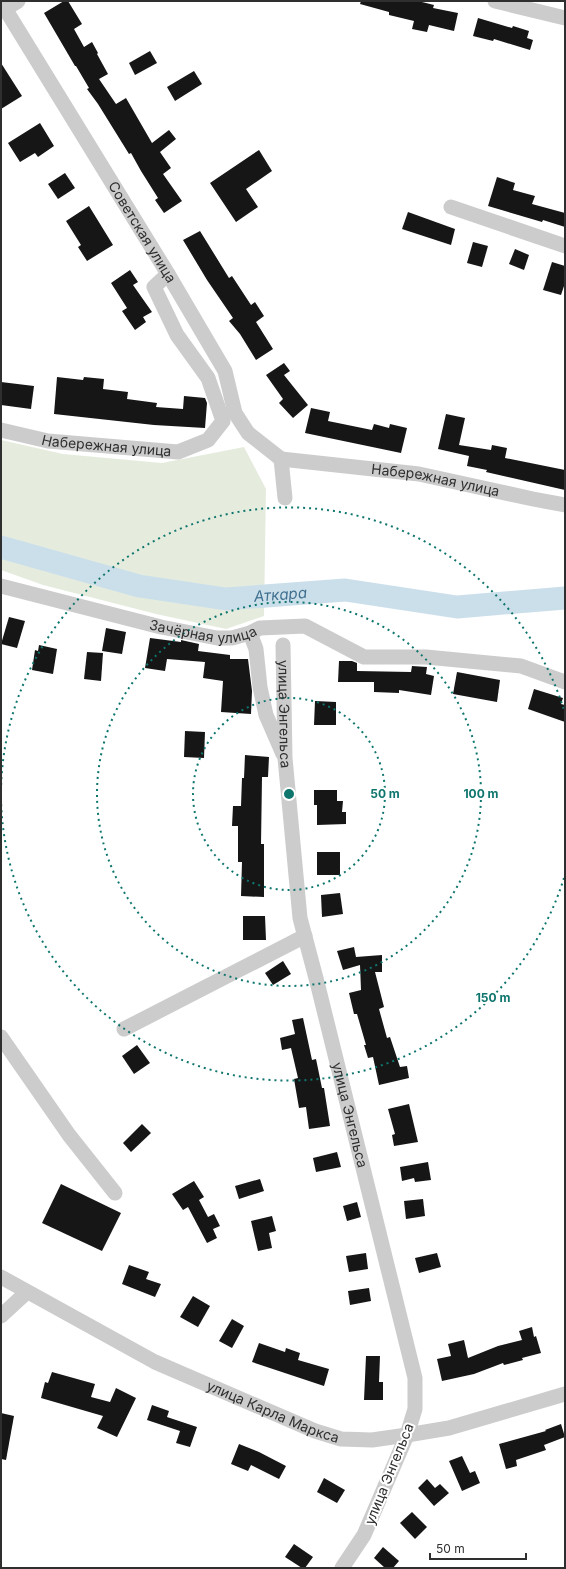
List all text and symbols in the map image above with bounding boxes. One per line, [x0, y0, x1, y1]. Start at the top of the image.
street label: Советская улица [105, 178, 180, 286]
street label: Набережная улица [40, 431, 172, 459]
street label: Набережная улица [370, 460, 501, 499]
water label: Аткара [252, 583, 308, 606]
street label: Зачёрная улица [148, 615, 259, 646]
street label: улица Энгельса [275, 660, 295, 769]
text: 50 m [370, 786, 400, 801]
text: 100 m [463, 786, 499, 801]
centre of rings [282, 787, 296, 801]
text: 150 m [476, 990, 510, 1005]
street label: улица Энгельса [329, 1060, 372, 1170]
street label: улица Карла Маркса [204, 1376, 341, 1446]
street label: улица Энгельса [360, 1420, 417, 1527]
scale bar [430, 1535, 526, 1561]
text: 50 m [436, 1541, 465, 1556]

